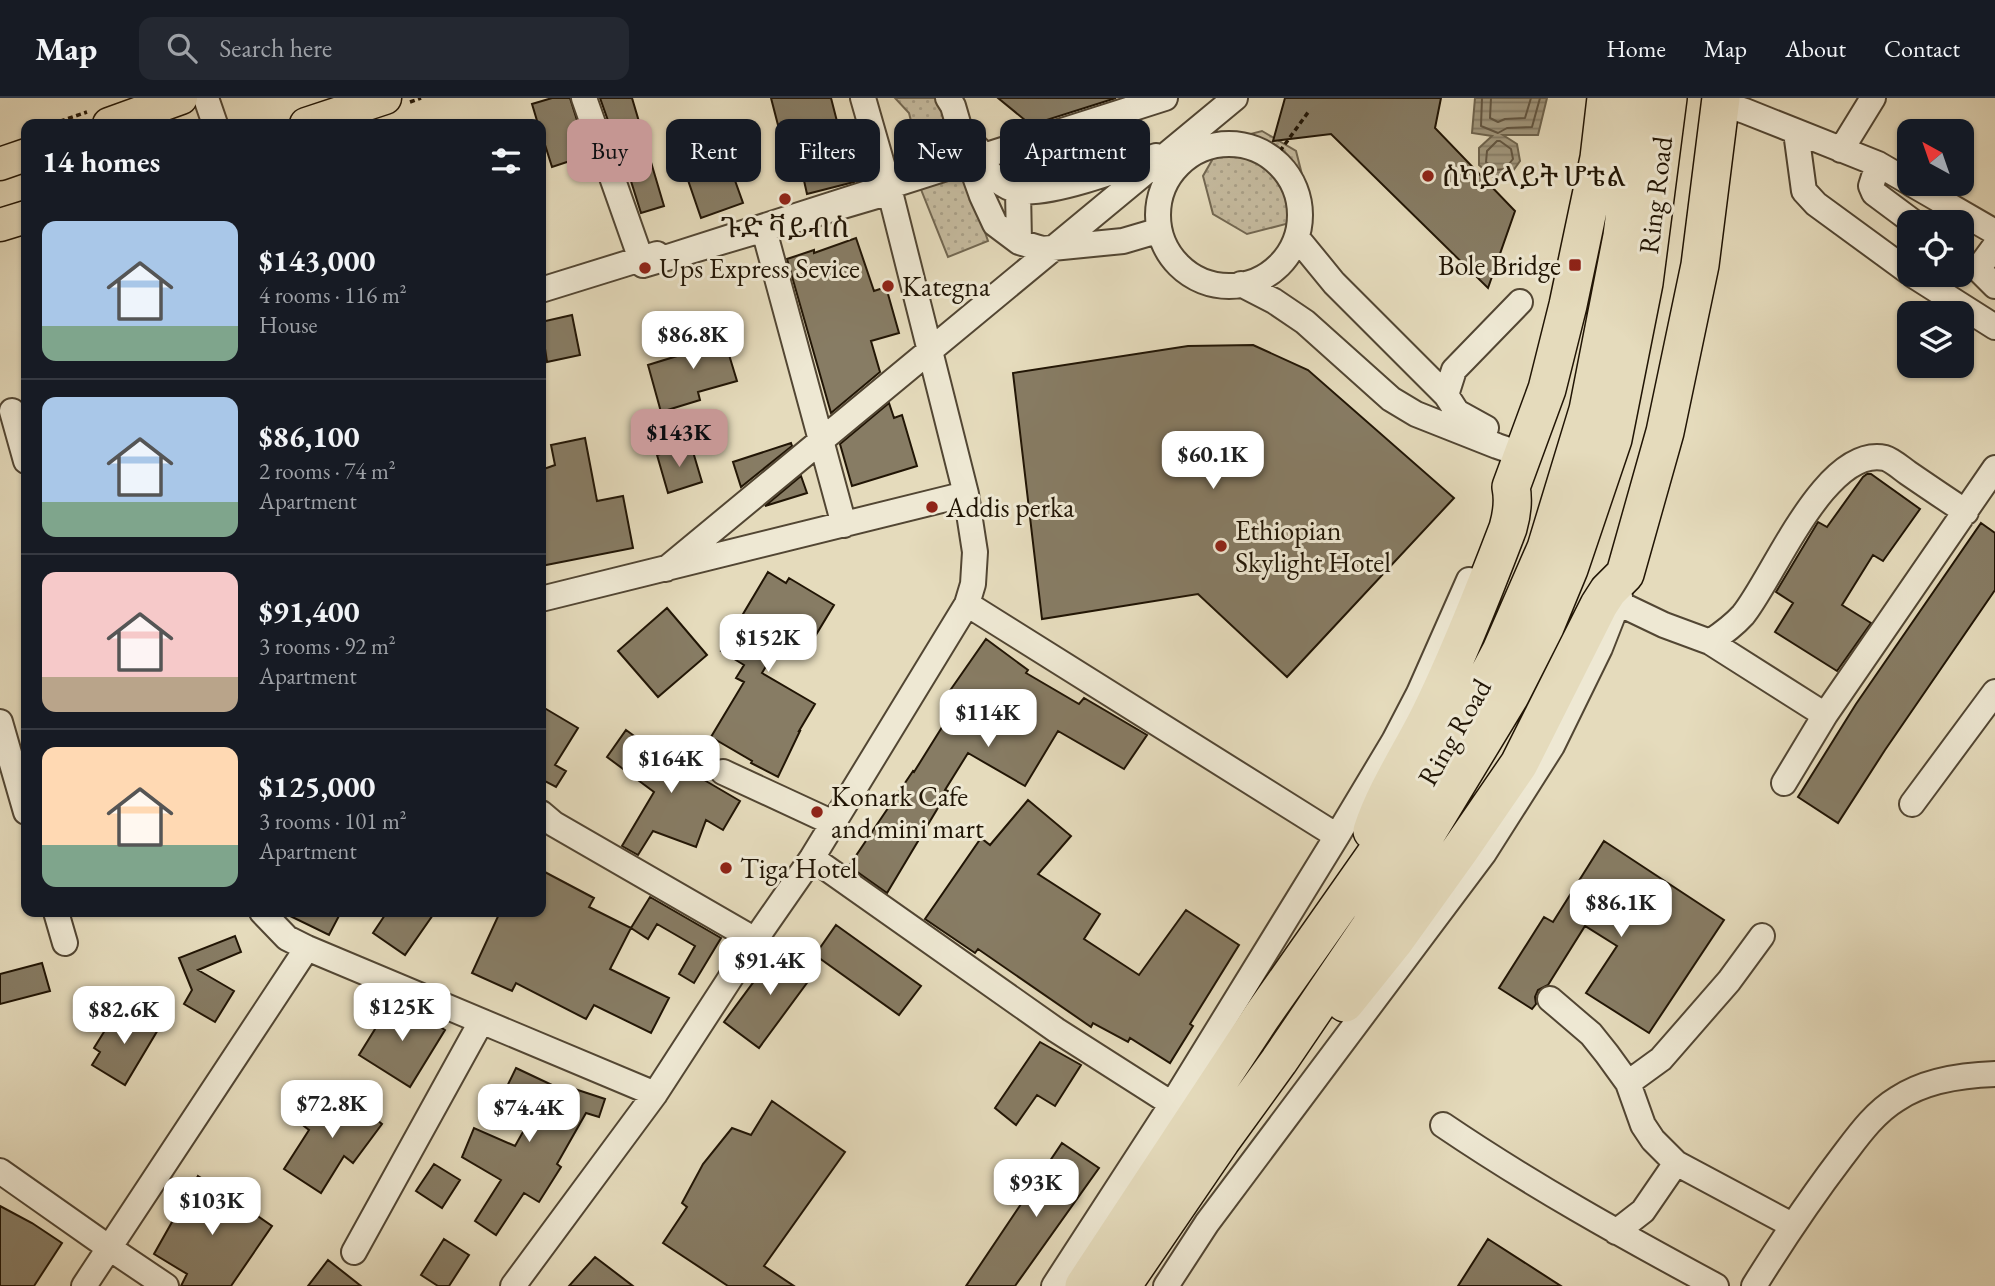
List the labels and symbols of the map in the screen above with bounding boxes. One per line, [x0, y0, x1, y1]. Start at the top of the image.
north arrow [1897, 119, 1974, 196]
street label: Ring Road [1630, 133, 1680, 256]
place label: ስካይላይት ሆቴል [1442, 158, 1626, 194]
marker: ስካይላይት ሆቴል [1420, 168, 1436, 184]
marker: ጉድ ቫይብስ [777, 191, 793, 207]
place label: ጉድ ቫይብስ [721, 209, 849, 245]
place label: Bole Bridge [1438, 247, 1561, 283]
place label: Ups Express Sevice [659, 250, 860, 286]
marker: Bole Bridge [1567, 257, 1583, 273]
marker: Ups Express Sevice [637, 260, 653, 276]
place label: Kategna [902, 268, 991, 304]
marker: Kategna [880, 278, 896, 294]
pin: $86.8K [636, 312, 750, 371]
pin: $143K [630, 410, 728, 469]
pin: $60.1K [1156, 432, 1270, 491]
place label: Addis perka [945, 489, 1075, 525]
marker: Addis perka [924, 499, 940, 515]
place label: Ethiopian Skylight Hotel [1235, 512, 1391, 580]
marker: Ethiopian Skylight Hotel [1213, 538, 1229, 554]
pin: $152K [719, 614, 817, 674]
street label: Ring Road [1409, 671, 1500, 792]
pin: $114K [939, 690, 1037, 749]
pin: $164K [622, 736, 720, 795]
place label: Konark Cafe and mini mart [831, 778, 984, 846]
marker: Konark Cafe and mini mart [809, 804, 825, 820]
place label: Tiga Hotel [740, 850, 858, 886]
marker: Tiga Hotel [718, 860, 734, 876]
pin: $86.1K [1564, 880, 1678, 939]
pin: $91.4K [713, 937, 827, 997]
pin: $125K [353, 984, 451, 1043]
pin: $82.6K [67, 986, 181, 1046]
pin: $72.8K [275, 1080, 389, 1140]
pin: $74.4K [472, 1084, 586, 1144]
pin: $93K [995, 1160, 1077, 1219]
pin: $103K [163, 1178, 261, 1237]

